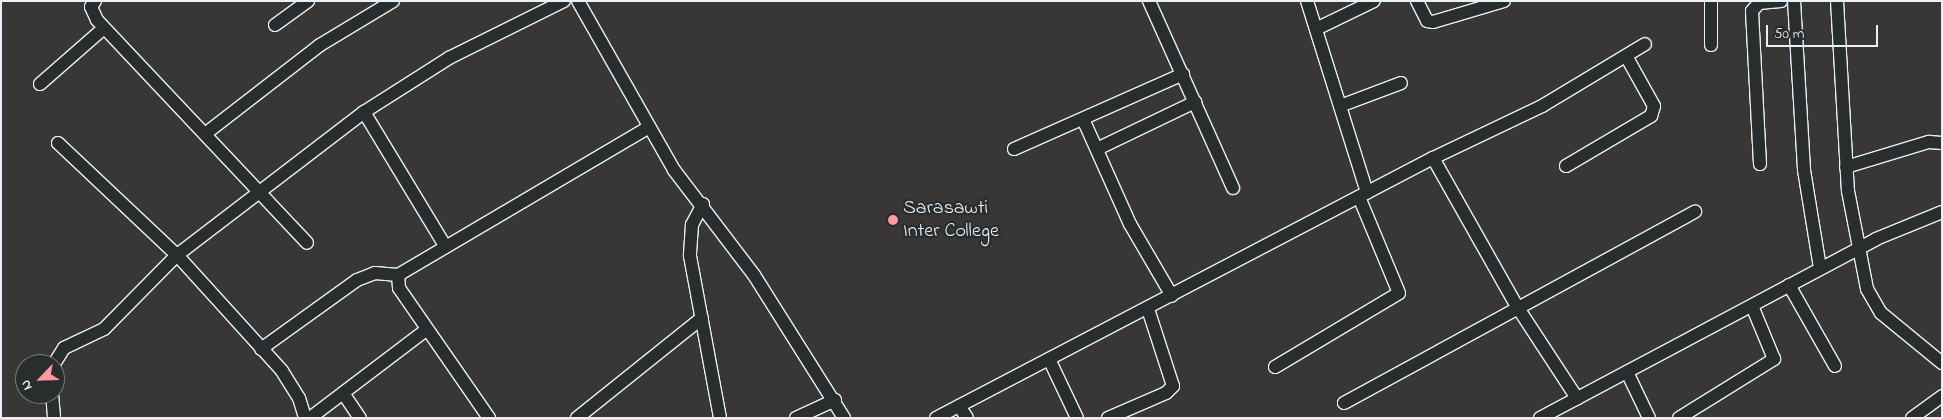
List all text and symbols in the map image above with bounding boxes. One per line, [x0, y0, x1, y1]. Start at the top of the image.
scale bar [1768, 15, 1880, 47]
text: 50 m [1774, 23, 1804, 45]
place label: Sarasawti Inter College [903, 196, 999, 243]
marker: Sarasawti Inter College [887, 214, 899, 226]
north arrow [15, 354, 65, 404]
text: N [15, 376, 38, 393]

